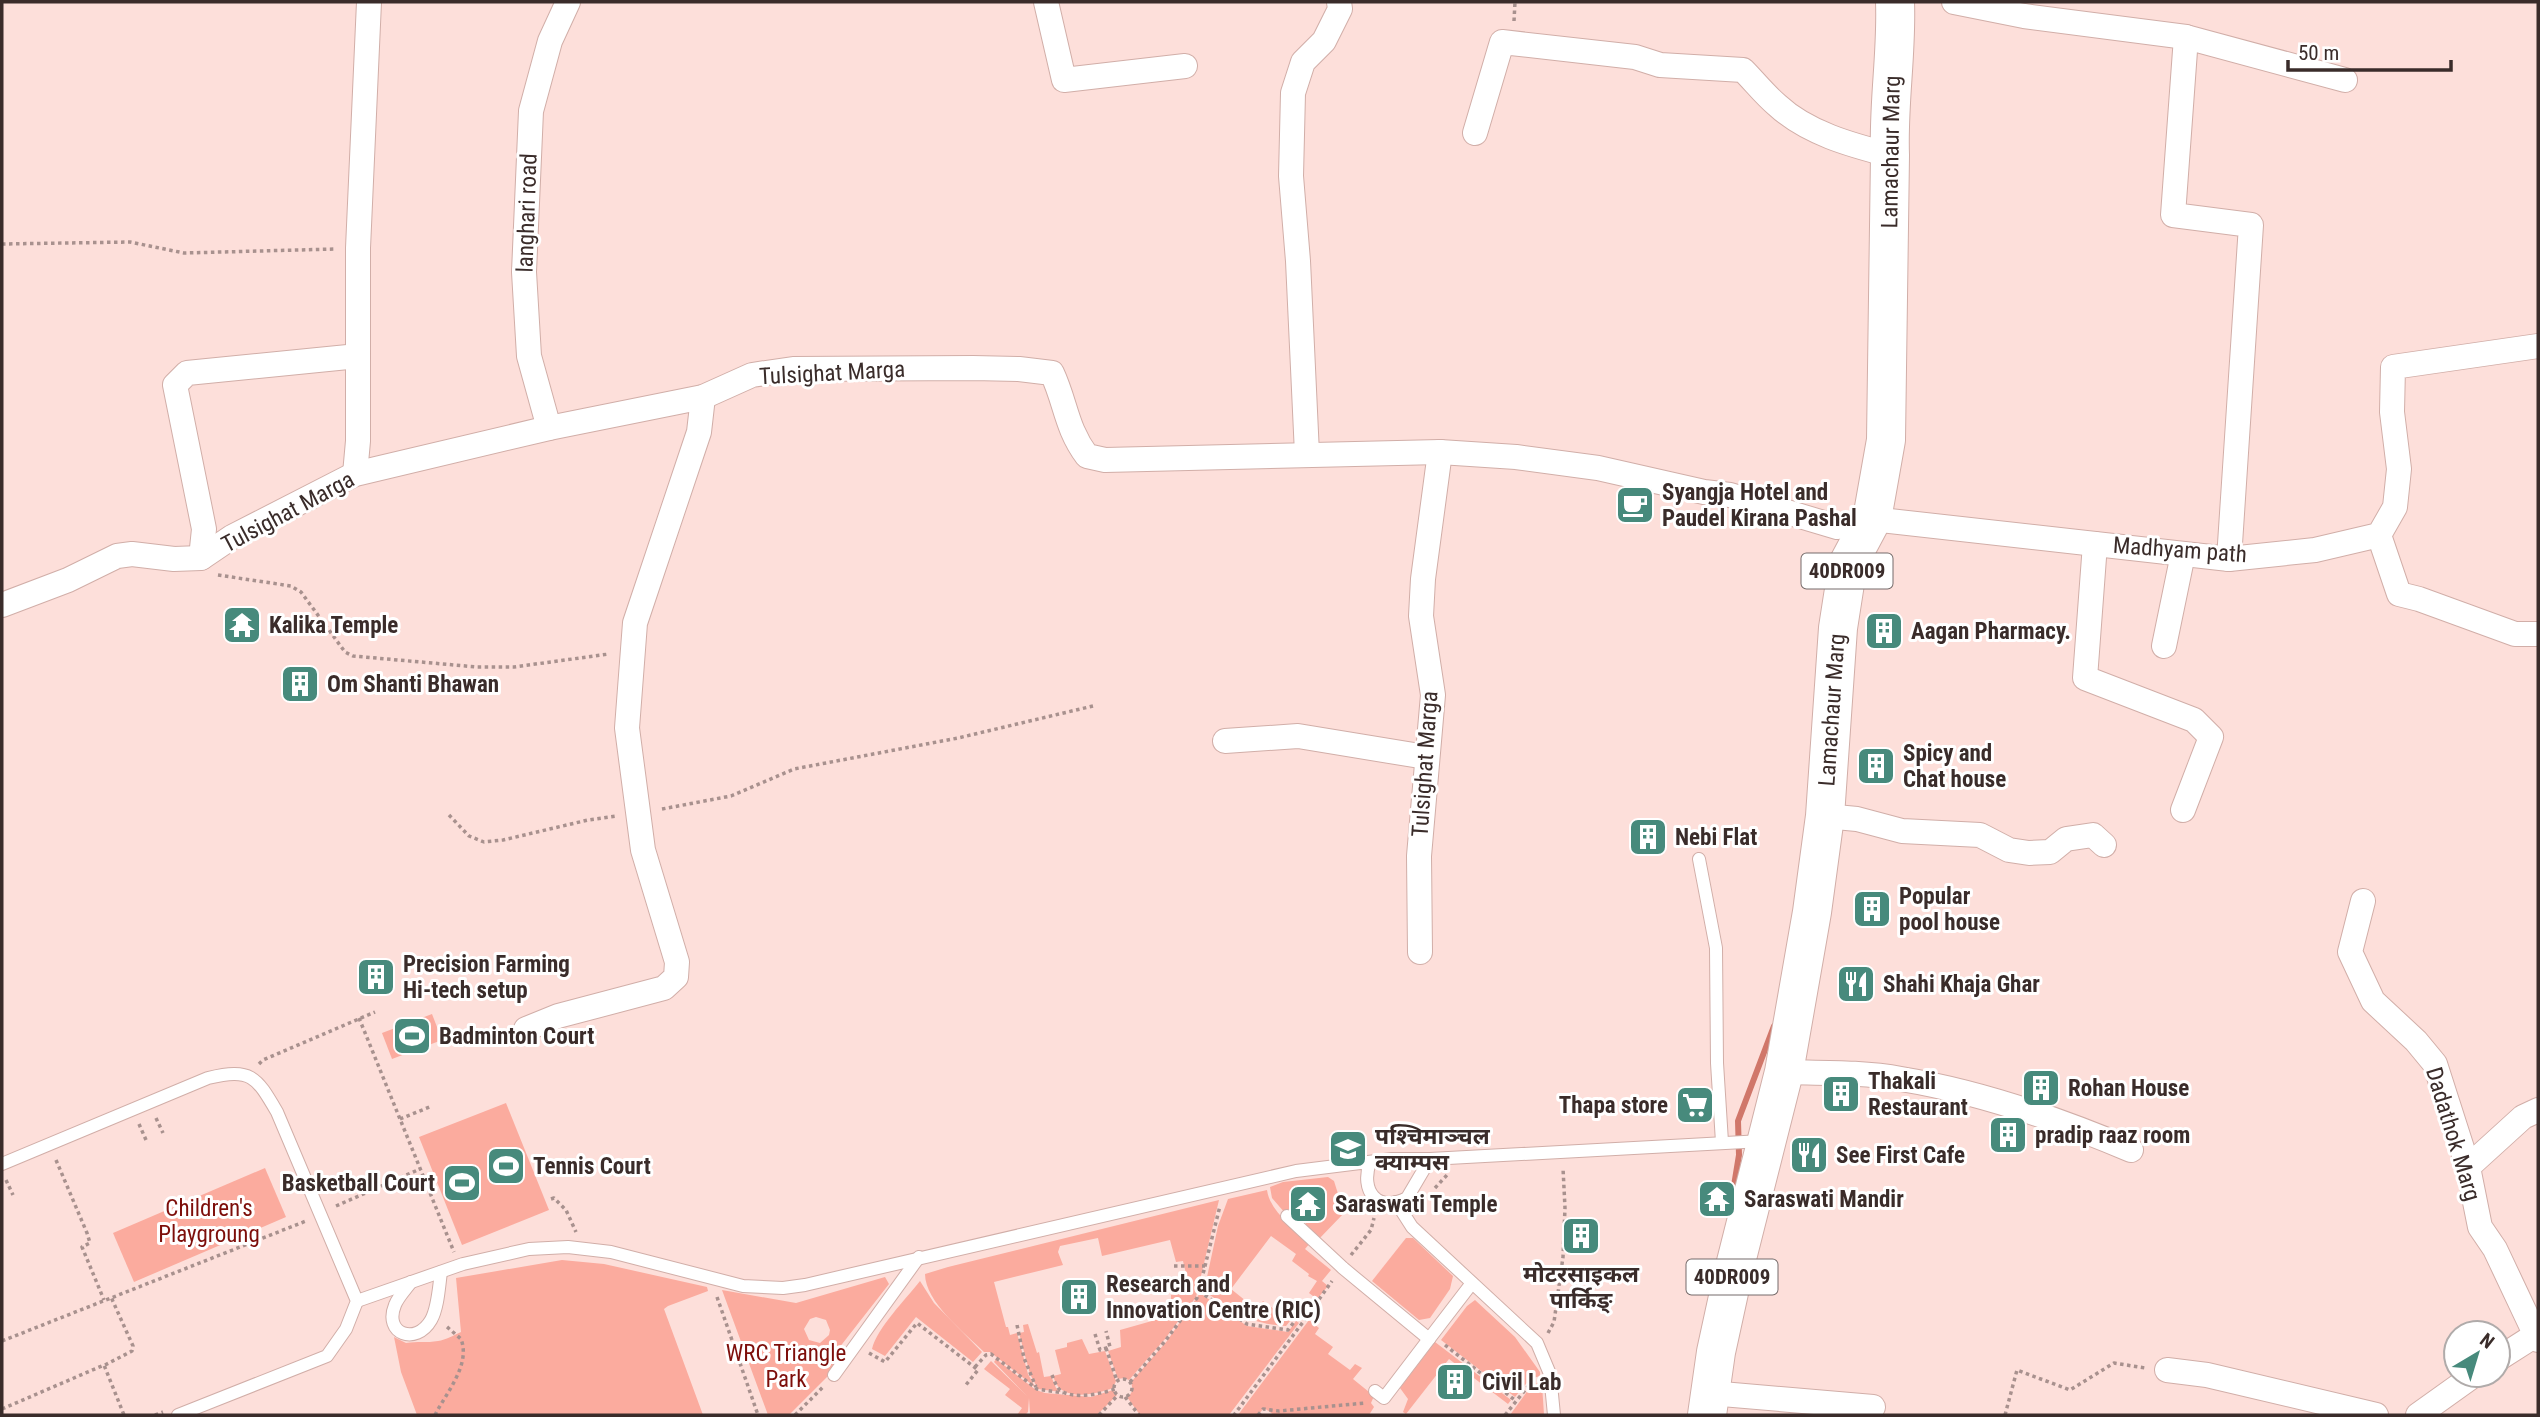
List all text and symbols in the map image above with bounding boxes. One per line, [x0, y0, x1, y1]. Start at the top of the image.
scale bar [2288, 28, 2451, 72]
text: 50 m [2298, 41, 2339, 65]
street label: Lamachaur Marg [1876, 75, 1906, 229]
street label: langhari road [511, 153, 543, 273]
street label: Tulsighat Marga [758, 356, 906, 390]
street label: Tulsighat Marga [217, 466, 359, 558]
place label: Syangja Hotel and Paudel Kirana Pashal [1662, 479, 1857, 532]
cafe icon: Syangja Hotel and Paudel Kirana Pashal [1614, 484, 1656, 526]
street label: Madhyam path [2112, 532, 2248, 568]
road number: 40DR009 [1801, 554, 1892, 588]
temple icon: Kalika Temple [221, 604, 263, 646]
building icon: Aagan Pharmacy. [1863, 610, 1905, 652]
place label: Kalika Temple [269, 612, 398, 639]
place label: Aagan Pharmacy. [1911, 618, 2071, 645]
street label: Lamachaur Marg [1813, 633, 1851, 787]
building icon: Om Shanti Bhawan [279, 663, 321, 705]
place label: Om Shanti Bhawan [327, 671, 499, 698]
street label: Tulsighat Marga [1406, 690, 1444, 838]
place label: Spicy and Chat house [1903, 740, 2006, 793]
building icon: Spicy and Chat house [1855, 745, 1897, 787]
building icon: Nebi Flat [1627, 816, 1669, 858]
place label: Nebi Flat [1675, 824, 1757, 851]
place label: Popular pool house [1899, 883, 2000, 936]
building icon: Popular pool house [1851, 888, 1893, 930]
place label: Precision Farming Hi-tech setup [403, 951, 570, 1004]
building icon: Precision Farming Hi-tech setup [355, 956, 397, 998]
restaurant icon: Shahi Khaja Ghar [1835, 963, 1877, 1005]
place label: Shahi Khaja Ghar [1883, 971, 2040, 998]
sports icon: Badminton Court [391, 1015, 433, 1057]
place label: Badminton Court [439, 1023, 594, 1050]
street label: Dadathok Marg [2420, 1064, 2486, 1204]
building icon: Rohan House [2020, 1067, 2062, 1109]
place label: Thakali Restaurant [1868, 1068, 1968, 1121]
building icon: Thakali Restaurant [1820, 1073, 1862, 1115]
place label: Rohan House [2068, 1075, 2189, 1102]
supermarket icon: Thapa store [1674, 1084, 1716, 1126]
place label: Thapa store [1559, 1092, 1668, 1119]
building icon: pradip raaz room [1987, 1114, 2029, 1156]
place label: pradip raaz room [2035, 1122, 2190, 1149]
place label: पश्‍चिमाञ्‍चल क्याम्पस [1375, 1123, 1491, 1176]
school or university icon: पश्‍चिमाञ्‍चल क्याम्पस [1327, 1128, 1369, 1170]
restaurant icon: See First Cafe [1788, 1134, 1830, 1176]
place label: See First Cafe [1836, 1142, 1965, 1169]
sports icon: Tennis Court [485, 1145, 527, 1187]
place label: Tennis Court [533, 1153, 651, 1180]
sports icon: Basketball Court [441, 1162, 483, 1204]
place label: Basketball Court [282, 1170, 435, 1197]
temple icon: Saraswati Mandir [1696, 1178, 1738, 1220]
temple icon: Saraswati Temple [1287, 1183, 1329, 1225]
place label: Saraswati Mandir [1744, 1186, 1904, 1213]
place label: Saraswati Temple [1335, 1191, 1497, 1218]
park label: Children's Playgroung [158, 1195, 260, 1248]
building icon: मोटरसाइकल पार्किङ् [1560, 1215, 1602, 1257]
road number: 40DR009 [1686, 1260, 1778, 1294]
place label: मोटरसाइकल पार्किङ् [1523, 1261, 1640, 1314]
place label: Research and Innovation Centre (RIC) [1106, 1271, 1321, 1324]
building icon: Research and Innovation Centre (RIC) [1058, 1276, 1100, 1318]
north arrow [2442, 1319, 2512, 1389]
text: N [2475, 1328, 2499, 1354]
park label: WRC Triangle Park [726, 1340, 846, 1393]
building icon: Civil Lab [1434, 1361, 1476, 1403]
place label: Civil Lab [1482, 1369, 1561, 1396]

